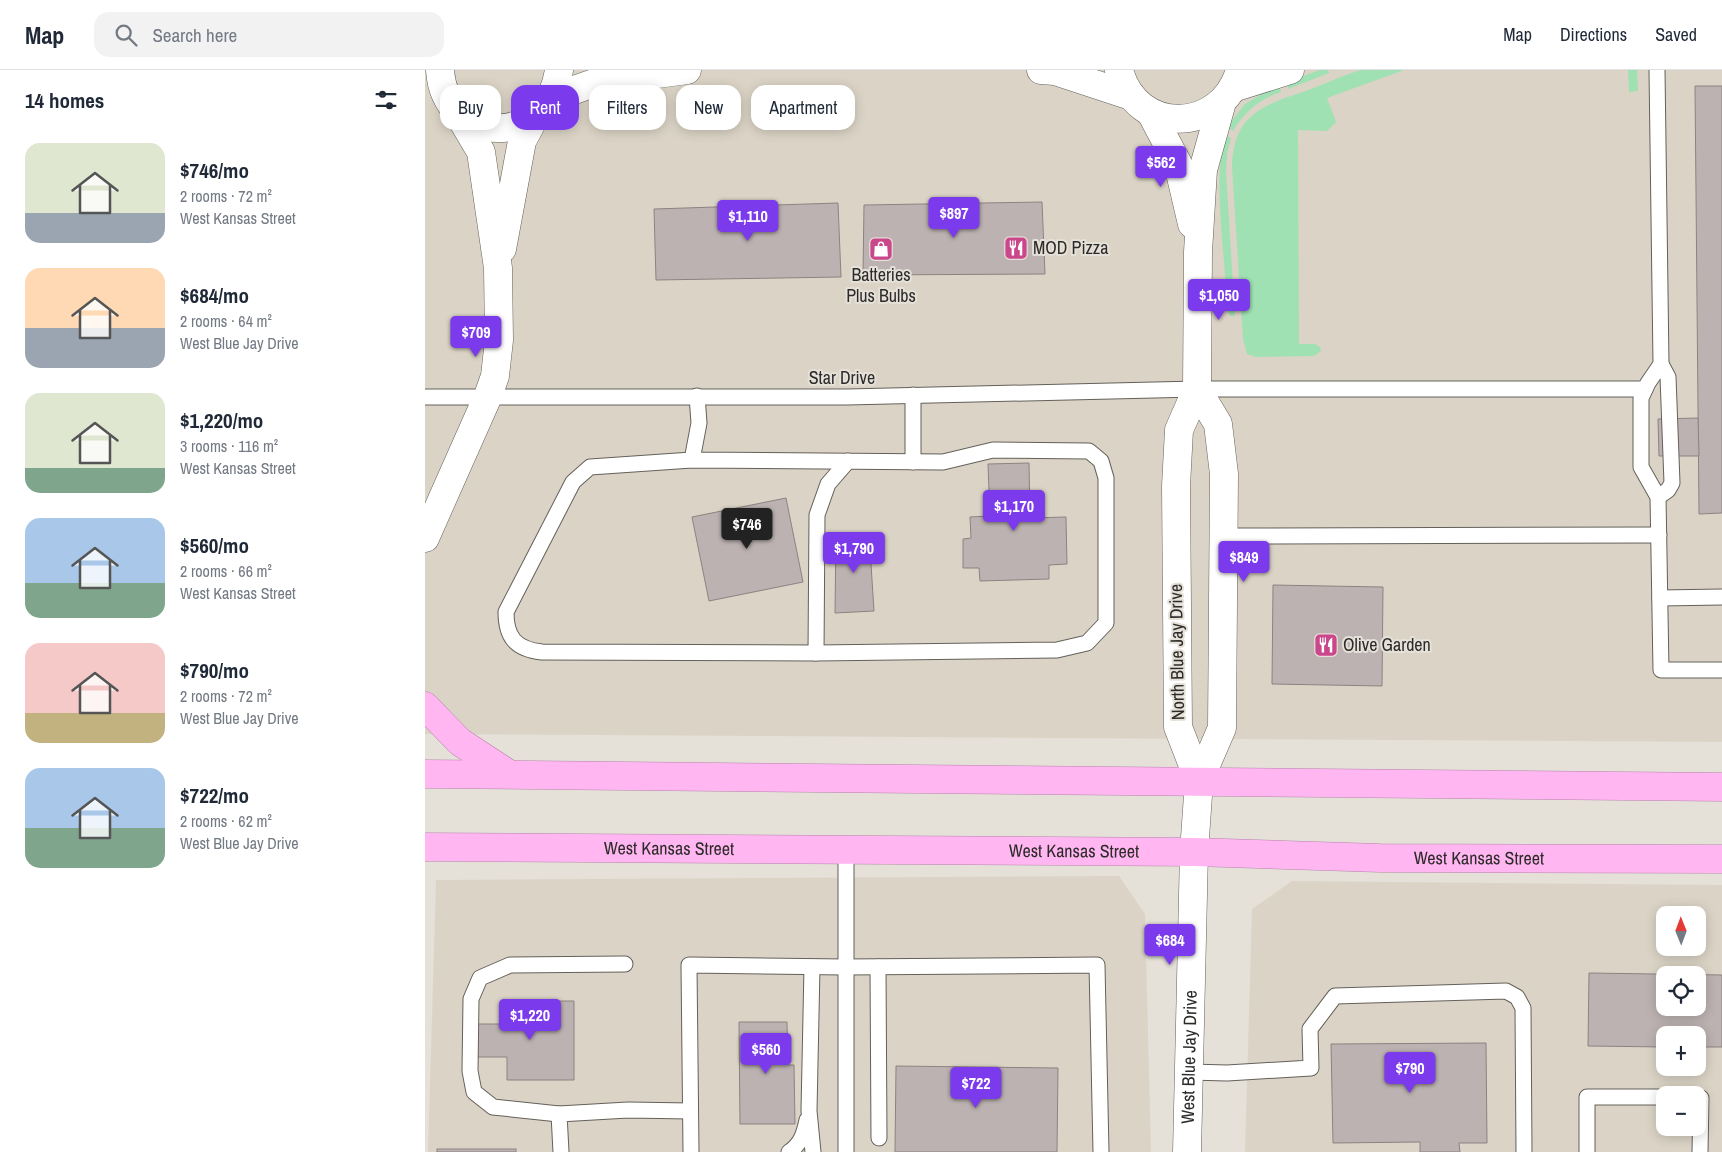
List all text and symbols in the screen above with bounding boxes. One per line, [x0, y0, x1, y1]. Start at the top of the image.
search box [94, 12, 444, 57]
text: Map [25, 19, 64, 51]
icon: search [112, 21, 140, 49]
text: Search here [152, 22, 237, 48]
text: Map [1503, 22, 1532, 47]
text: Directions [1560, 22, 1627, 47]
text: Saved [1655, 22, 1697, 47]
chip: Buy [440, 85, 501, 130]
chip: Rent [511, 85, 579, 130]
chip: Filters [589, 85, 666, 130]
chip: New [676, 85, 741, 130]
chip: Apartment [751, 85, 855, 130]
text: 14 homes [25, 86, 104, 115]
icon: filters [372, 86, 400, 114]
pin: $562 [1131, 146, 1191, 188]
text: $562 [1146, 151, 1176, 173]
text: $746/mo [180, 156, 249, 185]
icon: home [65, 163, 125, 223]
text: 2 rooms · 72 m² [180, 185, 272, 207]
pin: $897 [924, 196, 984, 239]
pin: $1,110 [707, 200, 789, 242]
text: $897 [939, 202, 969, 224]
text: $1,110 [728, 205, 768, 227]
text: West Kansas Street [180, 207, 296, 229]
restaurant icon: MOD Pizza [1003, 235, 1029, 261]
place label: MOD Pizza [1033, 235, 1108, 260]
shop icon: Batteries Plus Bulbs [868, 236, 894, 262]
place label: Batteries Plus Bulbs [846, 262, 916, 308]
pin: $1,050 [1178, 278, 1260, 321]
text: $684/mo [180, 281, 249, 310]
text: $1,050 [1199, 284, 1239, 306]
icon: home [65, 288, 125, 348]
text: 2 rooms · 64 m² [180, 310, 272, 332]
pin: $709 [446, 316, 506, 358]
text: $709 [461, 321, 491, 343]
text: West Blue Jay Drive [180, 332, 299, 354]
street label: Star Drive [809, 365, 875, 390]
text: $1,220/mo [180, 406, 263, 435]
icon: home [65, 413, 125, 473]
text: 3 rooms · 116 m² [180, 435, 278, 457]
text: West Kansas Street [180, 457, 296, 479]
pin: $1,170 [973, 490, 1055, 532]
text: $1,170 [994, 495, 1034, 517]
pin: $746 [717, 508, 777, 550]
text: $746 [732, 513, 762, 535]
text: $560/mo [180, 531, 249, 560]
pin: $1,790 [813, 532, 895, 574]
text: $1,790 [834, 537, 874, 559]
icon: home [65, 538, 125, 598]
pin: $849 [1214, 540, 1274, 583]
text: $849 [1229, 546, 1259, 568]
text: 2 rooms · 66 m² [180, 560, 272, 582]
text: West Kansas Street [180, 582, 296, 604]
street label: North Blue Jay Drive [1163, 584, 1190, 720]
restaurant icon: Olive Garden [1313, 632, 1339, 658]
place label: Olive Garden [1343, 632, 1431, 657]
text: $790/mo [180, 656, 249, 685]
icon: home [65, 663, 125, 723]
text: 2 rooms · 72 m² [180, 685, 272, 707]
text: West Blue Jay Drive [180, 707, 299, 729]
text: $722/mo [180, 781, 249, 810]
icon: home [65, 788, 125, 848]
text: 2 rooms · 62 m² [180, 810, 272, 832]
text: West Blue Jay Drive [180, 832, 299, 854]
street label: West Kansas Street [604, 835, 734, 861]
street label: West Kansas Street [1009, 838, 1139, 864]
street label: West Kansas Street [1414, 845, 1544, 870]
north arrow [1656, 906, 1706, 956]
map controls [1656, 906, 1706, 1136]
pin: $684 [1140, 924, 1200, 966]
text: $684 [1155, 929, 1185, 951]
button: locate [1656, 966, 1706, 1016]
street label: West Blue Jay Drive [1175, 990, 1203, 1124]
pin: $1,220 [489, 998, 571, 1041]
text: $1,220 [510, 1004, 550, 1026]
button: + [1656, 1026, 1706, 1076]
pin: $560 [736, 1032, 796, 1075]
text: $560 [751, 1038, 781, 1060]
pin: $790 [1380, 1052, 1440, 1094]
text: $790 [1395, 1057, 1425, 1079]
pin: $722 [946, 1066, 1006, 1109]
text: $722 [961, 1072, 991, 1094]
button: − [1656, 1086, 1706, 1136]

